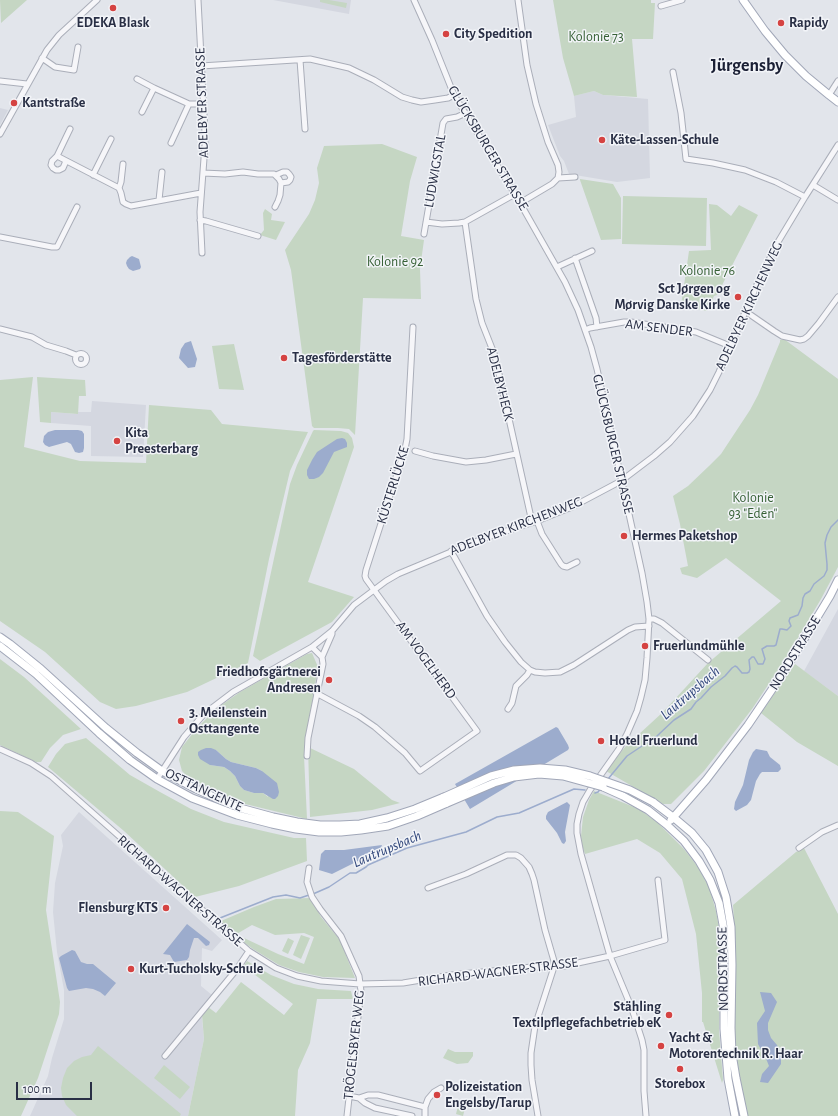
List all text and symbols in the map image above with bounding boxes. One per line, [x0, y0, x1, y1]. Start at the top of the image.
marker: EDEKA Blask [108, 3, 118, 13]
place label: EDEKA Blask [77, 15, 149, 31]
place label: Rapidy [789, 15, 828, 31]
marker: Rapidy [776, 18, 786, 28]
place label: City Spedition [454, 26, 532, 42]
marker: City Spedition [441, 29, 451, 39]
park label: Kolonie 73 [568, 29, 624, 45]
street label: ADELBYER STRASSE [192, 47, 212, 159]
district label: Jürgensby [711, 55, 783, 77]
street label: GLÜCKSBURGER STRASSE [444, 82, 532, 214]
place label: Kantstraße [22, 95, 85, 111]
marker: Kantstraße [9, 98, 19, 108]
place label: Käte-Lassen-Schule [610, 132, 719, 148]
street label: LUDWIGSTAL [420, 133, 450, 209]
marker: Käte-Lassen-Schule [597, 135, 607, 145]
street label: ADELBYER KIRCHENWEG [712, 239, 786, 373]
park label: Kolonie 92 [367, 254, 423, 270]
park label: Kolonie 76 [679, 263, 735, 279]
place label: Sct Jørgen og Mørvig Danske Kirke [614, 281, 730, 314]
marker: Sct Jørgen og Mørvig Danske Kirke [733, 292, 743, 302]
street label: AM SENDER [624, 316, 694, 340]
street label: ADELBYHECK [483, 345, 517, 423]
place label: Tagesförderstätte [292, 350, 392, 366]
marker: Tagesförderstätte [279, 353, 289, 363]
street label: GLÜCKSBURGER STRASSE [589, 373, 637, 515]
place label: Kita Preesterbarg [125, 425, 198, 458]
marker: Kita Preesterbarg [112, 436, 122, 446]
street label: KÜSTERLÜCKE [373, 444, 413, 526]
park label: Kolonie 93 "Eden" [729, 490, 777, 522]
street label: ADELBYER KIRCHENWEG [447, 493, 585, 559]
place label: Hermes Paketshop [632, 528, 738, 544]
marker: Hermes Paketshop [619, 531, 629, 541]
street label: NORDSTRASSE [766, 613, 824, 693]
street label: AM VOGELHERD [392, 618, 460, 702]
place label: Fruerlundmühle [653, 638, 745, 654]
marker: Fruerlundmühle [640, 641, 650, 651]
water label: Lautrupsbach [657, 662, 723, 724]
place label: Friedhofsgärtnerei Andresen [216, 664, 321, 696]
marker: Friedhofsgärtnerei Andresen [324, 675, 334, 685]
place label: 3. Meilenstein Osttangente [189, 705, 267, 738]
marker: 3. Meilenstein Osttangente [176, 716, 186, 726]
place label: Hotel Fruerlund [609, 733, 698, 749]
marker: Hotel Fruerlund [596, 736, 606, 746]
street label: OSTTANGENTE [162, 765, 246, 815]
water label: Lautrupsbach [350, 826, 424, 872]
street label: RICHARD-WAGNER-STRASSE [114, 832, 246, 950]
place label: Flensburg KTS [78, 900, 158, 916]
marker: Flensburg KTS [161, 903, 171, 913]
street label: NORDSTRASSE [714, 927, 732, 1011]
street label: RICHARD-WAGNER-STRASSE [417, 954, 579, 990]
place label: Kurt-Tucholsky-Schule [139, 961, 263, 977]
marker: Kurt-Tucholsky-Schule [126, 964, 136, 974]
street label: TRÖGELSBYER WEG [340, 989, 368, 1101]
place label: Stähling Textilpflegefachbetrieb eK [513, 999, 661, 1032]
marker: Stähling Textilpflegefachbetrieb eK [664, 1010, 674, 1020]
place label: Yacht & Motorentechnik R. Haar [669, 1030, 803, 1062]
marker: Yacht & Motorentechnik R. Haar [656, 1041, 666, 1051]
marker: Storebox [675, 1064, 685, 1074]
scale bar [18, 1074, 94, 1100]
place label: Storebox [655, 1076, 705, 1092]
place label: Polizeistation Engelsby/Tarup [445, 1079, 532, 1112]
text: 100 m [23, 1083, 51, 1095]
marker: Polizeistation Engelsby/Tarup [432, 1090, 442, 1100]

